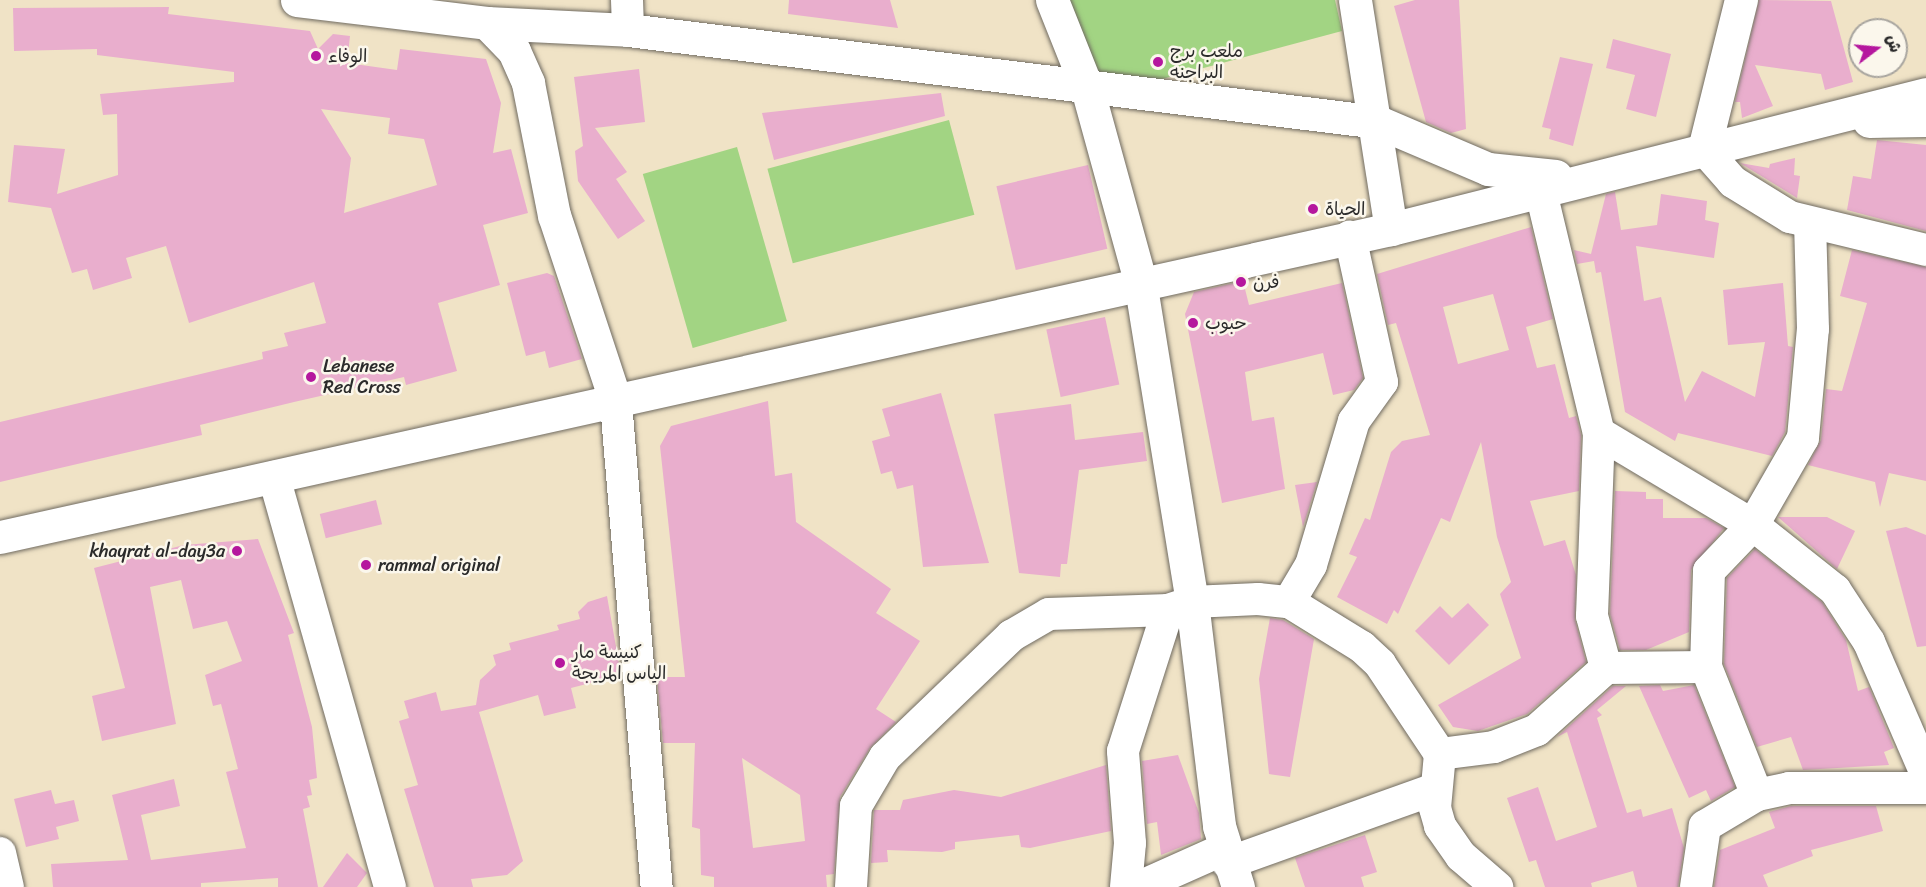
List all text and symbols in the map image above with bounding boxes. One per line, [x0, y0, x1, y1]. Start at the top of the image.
north arrow [1848, 18, 1908, 78]
text: ش [1877, 31, 1910, 56]
place label: ملعب برج البراجنه [1170, 41, 1243, 84]
place label: الوفاء [328, 45, 367, 67]
marker: الوفاء [309, 49, 323, 63]
marker: ملعب برج البراجنه [1151, 55, 1165, 69]
place label: الحياة [1325, 198, 1365, 220]
marker: الحياة [1306, 202, 1320, 216]
place label: فرن [1253, 271, 1279, 293]
marker: فرن [1234, 275, 1248, 289]
place label: حبوب [1205, 312, 1247, 334]
marker: حبوب [1186, 316, 1200, 330]
place label: Lebanese Red Cross [323, 356, 401, 398]
marker: Lebanese Red Cross [304, 370, 318, 384]
place label: khayrat al-day3a [90, 540, 225, 562]
marker: khayrat al-day3a [230, 544, 244, 558]
place label: rammal original [378, 554, 500, 576]
marker: rammal original [359, 558, 373, 572]
place label: كنيسة مار الياس المريجة [572, 642, 666, 684]
marker: كنيسة مار الياس المريجة [553, 656, 567, 670]

